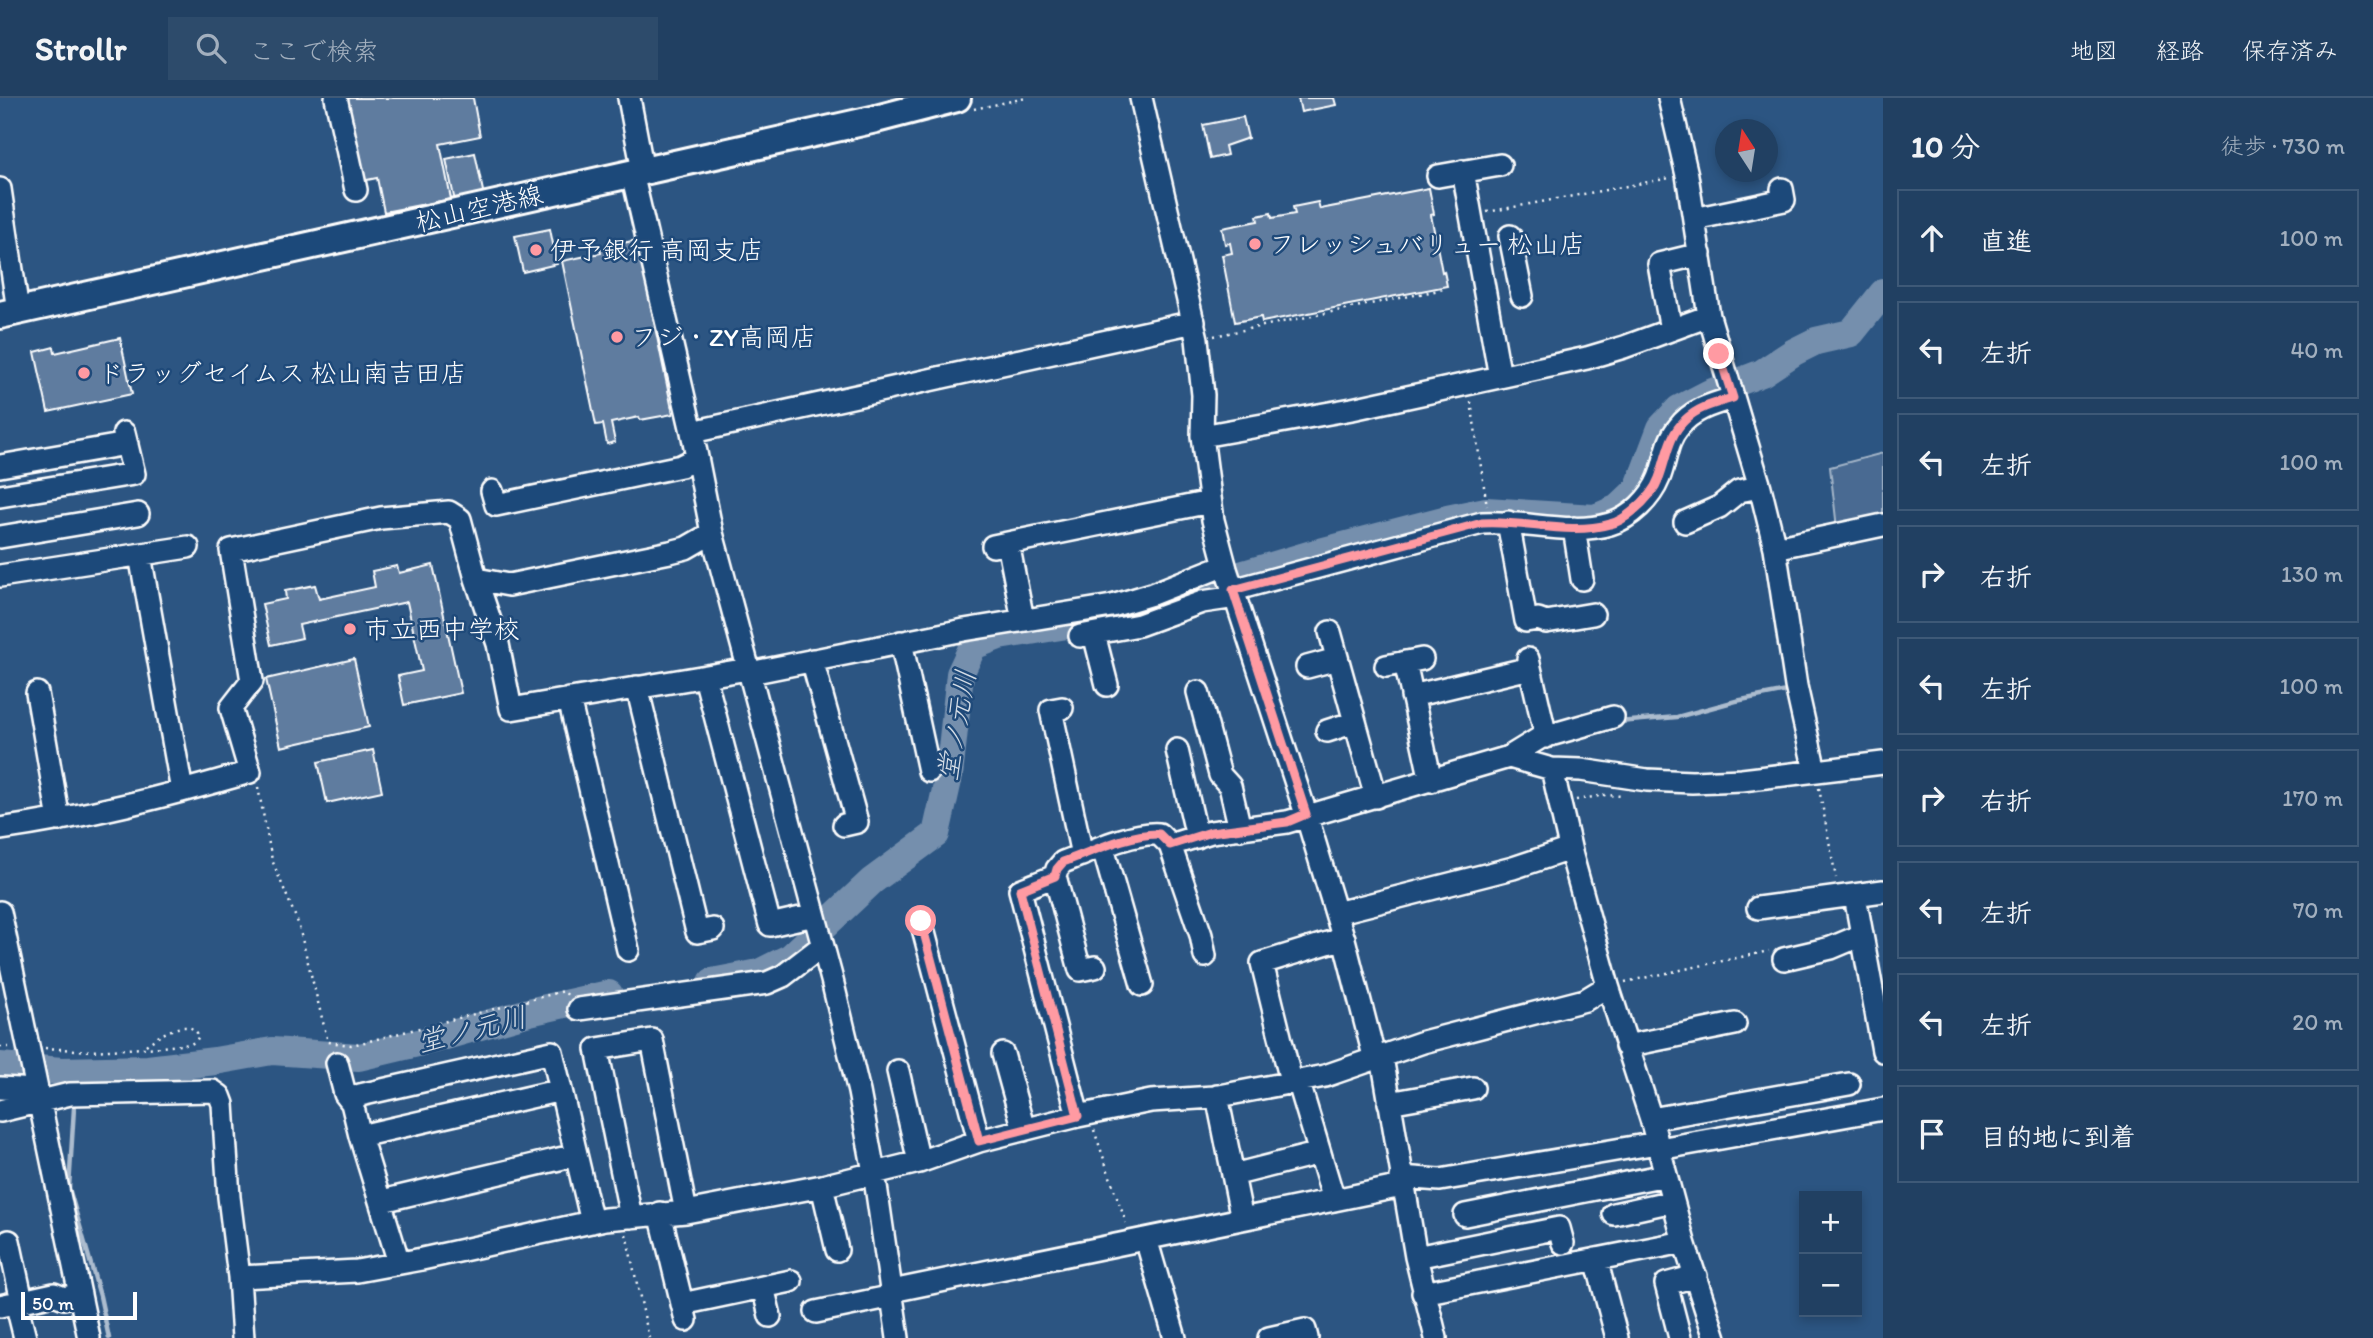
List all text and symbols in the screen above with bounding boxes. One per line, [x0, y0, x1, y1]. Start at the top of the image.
search box [168, 17, 658, 80]
text: Strollr [35, 29, 126, 68]
icon: search [192, 29, 230, 67]
text: ここで検索 [248, 35, 378, 67]
text: 地図 [2070, 36, 2118, 65]
text: 経路 [2156, 36, 2204, 65]
text: 保存済み [2242, 36, 2338, 65]
north arrow [1715, 119, 1778, 182]
text: 10 分 [1911, 128, 1980, 165]
text: 徒歩 · 730 m [2221, 132, 2345, 160]
street label: 松山空港線 [412, 178, 546, 238]
icon: ahead [1913, 219, 1951, 257]
text: 100 m [2279, 224, 2343, 252]
text: 直進 [1980, 225, 2032, 257]
place label: フレッシュバリュー 松山店 [1269, 228, 1585, 260]
place label: 伊予銀行 高岡支店 [550, 234, 764, 266]
marker: フレッシュバリュー 松山店 [1247, 236, 1263, 252]
marker: 伊予銀行 高岡支店 [528, 242, 544, 258]
place label: フジ・ZY高岡店 [631, 321, 817, 353]
marker: フジ・ZY高岡店 [609, 329, 625, 345]
icon: left [1913, 331, 1951, 369]
text: 40 m [2290, 336, 2343, 364]
text: 左折 [1980, 337, 2032, 369]
route end [1703, 338, 1734, 369]
place label: ドラッグセイムス 松山南吉田店 [98, 357, 467, 389]
marker: ドラッグセイムス 松山南吉田店 [76, 365, 92, 381]
icon: left [1913, 443, 1951, 481]
text: 100 m [2279, 448, 2343, 476]
text: 左折 [1980, 449, 2032, 481]
icon: right [1913, 555, 1951, 593]
text: 130 m [2281, 560, 2343, 588]
text: 右折 [1980, 561, 2032, 593]
place label: 市立西中学校 [364, 613, 520, 645]
marker: 市立西中学校 [342, 621, 358, 637]
water label: 堂ノ元川 [930, 667, 982, 783]
icon: left [1913, 667, 1951, 705]
text: 100 m [2279, 672, 2343, 700]
text: 左折 [1980, 673, 2032, 705]
icon: right [1913, 779, 1951, 817]
text: 170 m [2282, 784, 2343, 812]
text: 右折 [1980, 785, 2032, 817]
icon: left [1913, 891, 1951, 929]
text: 70 m [2293, 896, 2343, 924]
text: 左折 [1980, 897, 2032, 929]
route start [905, 905, 936, 936]
water label: 堂ノ元川 [414, 999, 530, 1059]
icon: left [1913, 1003, 1951, 1041]
text: 20 m [2292, 1008, 2343, 1036]
text: 左折 [1980, 1009, 2032, 1041]
icon: arrive [1913, 1115, 1951, 1153]
text: 目的地に到着 [1980, 1121, 2136, 1153]
map controls [1799, 1191, 1862, 1317]
button: + [1799, 1191, 1862, 1254]
button: − [1799, 1254, 1862, 1317]
scale bar [21, 1289, 136, 1321]
text: 50 m [32, 1292, 74, 1315]

